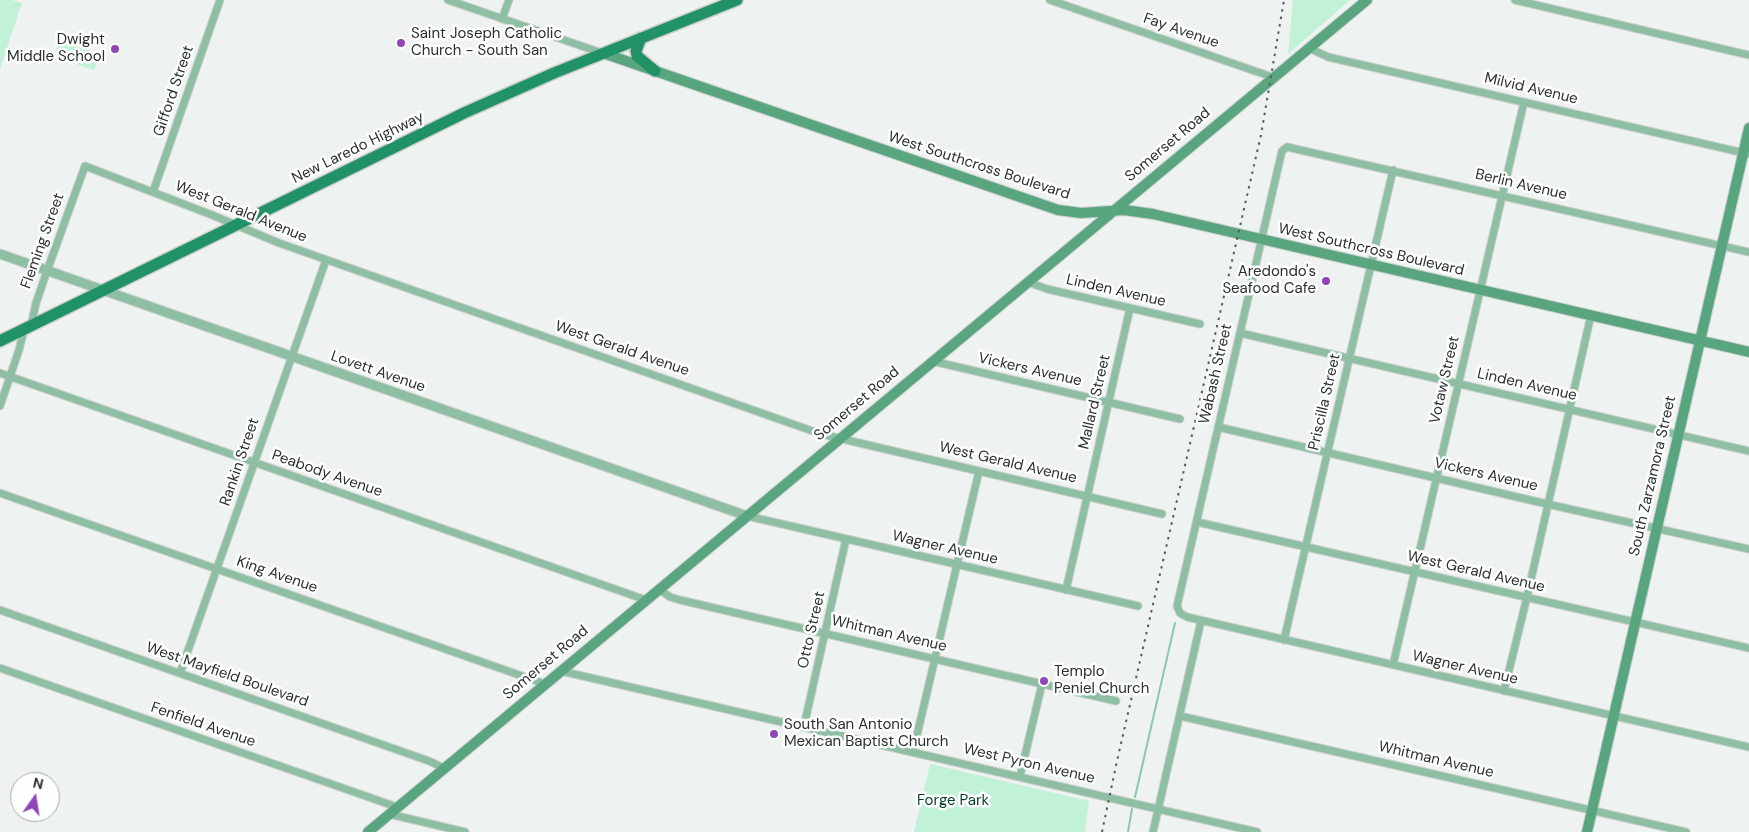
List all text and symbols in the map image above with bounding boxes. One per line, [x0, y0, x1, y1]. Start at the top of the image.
street label: Fay Avenue [1141, 10, 1221, 52]
place label: Saint Joseph Catholic Church - South San [411, 25, 562, 60]
place label: Dwight Middle School [7, 31, 105, 66]
marker: Saint Joseph Catholic Church - South San [395, 37, 407, 49]
marker: Dwight Middle School [109, 43, 121, 55]
street label: Gifford Street [150, 43, 198, 139]
street label: Milvid Avenue [1482, 69, 1580, 109]
street label: Somerset Road [1122, 104, 1214, 186]
street label: New Laredo Highway [289, 108, 427, 188]
street label: West Southcross Boulevard [886, 128, 1072, 204]
street label: Berlin Avenue [1473, 166, 1569, 204]
street label: West Gerald Avenue [172, 177, 310, 247]
street label: Fleming Street [17, 191, 69, 291]
street label: West Southcross Boulevard [1276, 220, 1466, 280]
place label: Aredondo's Seafood Cafe [1222, 263, 1316, 298]
street label: Linden Avenue [1064, 271, 1168, 311]
marker: Aredondo's Seafood Cafe [1320, 275, 1332, 287]
street label: West Gerald Avenue [553, 318, 691, 380]
street label: Wabash Street [1196, 322, 1236, 426]
street label: Votaw Street [1426, 334, 1464, 426]
street label: Lovett Avenue [328, 347, 428, 397]
street label: Vickers Avenue [976, 349, 1084, 391]
street label: Priscilla Street [1305, 352, 1345, 452]
street label: Mallard Street [1075, 353, 1115, 451]
street label: Somerset Road [811, 363, 903, 445]
street label: Linden Avenue [1475, 365, 1579, 405]
street label: South Zarzamora Street [1626, 394, 1680, 558]
street label: Rankin Street [217, 416, 263, 508]
street label: West Gerald Avenue [937, 438, 1079, 488]
street label: Peabody Avenue [269, 447, 385, 501]
street label: Vickers Avenue [1432, 454, 1540, 496]
street label: Wagner Avenue [890, 527, 1000, 569]
street label: West Gerald Avenue [1405, 547, 1547, 597]
street label: King Avenue [234, 553, 320, 597]
street label: Otto Street [794, 590, 830, 670]
street label: Whitman Avenue [830, 612, 948, 656]
street label: Somerset Road [500, 622, 592, 704]
street label: West Mayfield Boulevard [144, 639, 310, 711]
street label: Wagner Avenue [1410, 647, 1520, 689]
place label: Templo Peniel Church [1054, 663, 1149, 698]
marker: Templo Peniel Church [1038, 675, 1050, 687]
street label: Fenfield Avenue [148, 699, 258, 751]
place label: South San Antonio Mexican Baptist Church [784, 716, 948, 751]
marker: South San Antonio Mexican Baptist Church [768, 728, 780, 740]
street label: Whitman Avenue [1377, 738, 1495, 782]
street label: West Pyron Avenue [962, 740, 1096, 788]
north arrow [10, 772, 60, 822]
text: N [31, 773, 45, 793]
park label: Forge Park [917, 792, 989, 810]

